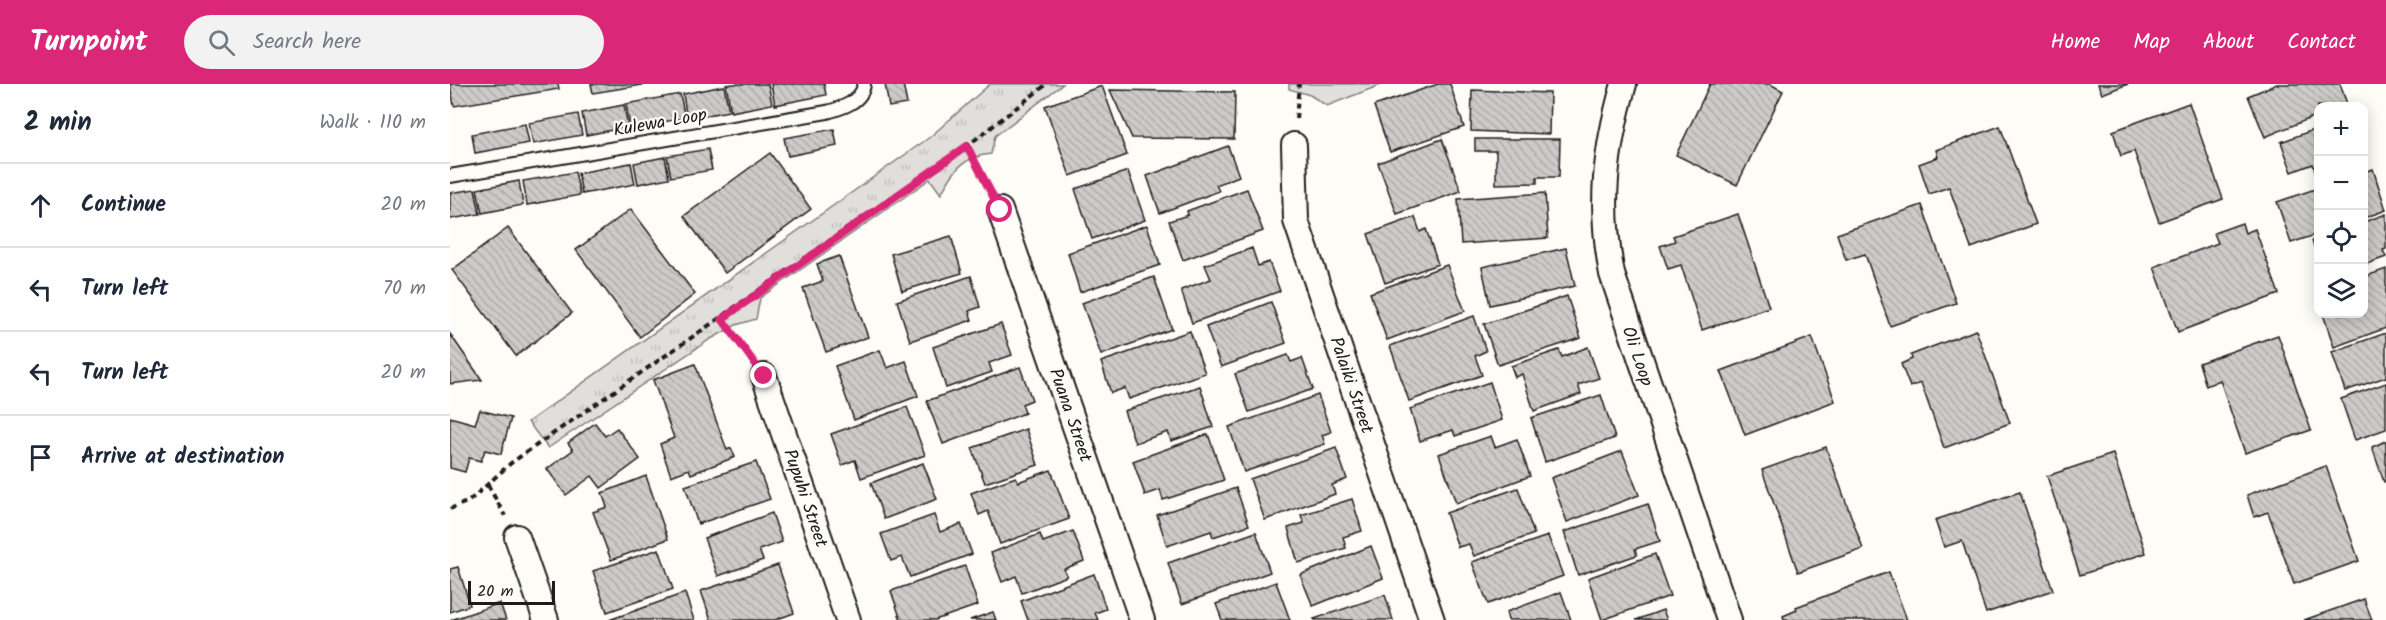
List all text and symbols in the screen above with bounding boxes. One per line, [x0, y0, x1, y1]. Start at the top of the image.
search box [184, 15, 604, 69]
text: Turnpoint [30, 20, 148, 65]
text: Search here [253, 25, 361, 60]
icon: search [205, 26, 238, 59]
text: Home [2051, 26, 2100, 59]
text: Map [2133, 26, 2170, 59]
text: About [2203, 26, 2254, 59]
text: Contact [2287, 26, 2356, 59]
street label: Kulewa Loop [611, 101, 710, 146]
text: 2 min [24, 102, 92, 144]
map controls [2314, 102, 2368, 318]
button: + [2314, 102, 2368, 156]
text: Walk · 110 m [319, 107, 426, 139]
button: − [2314, 156, 2368, 210]
text: Continue [81, 188, 166, 223]
icon: ahead [24, 189, 57, 222]
text: 20 m [380, 189, 426, 221]
route start [986, 196, 1012, 222]
button: locate [2314, 210, 2368, 264]
button: layers [2314, 264, 2368, 318]
text: Turn left [81, 272, 168, 307]
icon: left [24, 273, 57, 306]
text: 70 m [383, 273, 426, 305]
street label: Oli Loop [1613, 323, 1660, 391]
street label: Palaiki Street [1320, 333, 1381, 439]
text: Turn left [81, 356, 168, 391]
icon: left [24, 357, 57, 390]
text: 20 m [380, 357, 426, 389]
route end [750, 362, 776, 388]
street label: Puana Street [1040, 365, 1100, 467]
text: Arrive at destination [81, 440, 284, 475]
icon: arrive [24, 441, 57, 474]
street label: Pupuhi Street [774, 445, 835, 553]
scale bar [468, 578, 555, 606]
text: 20 m [477, 579, 513, 604]

